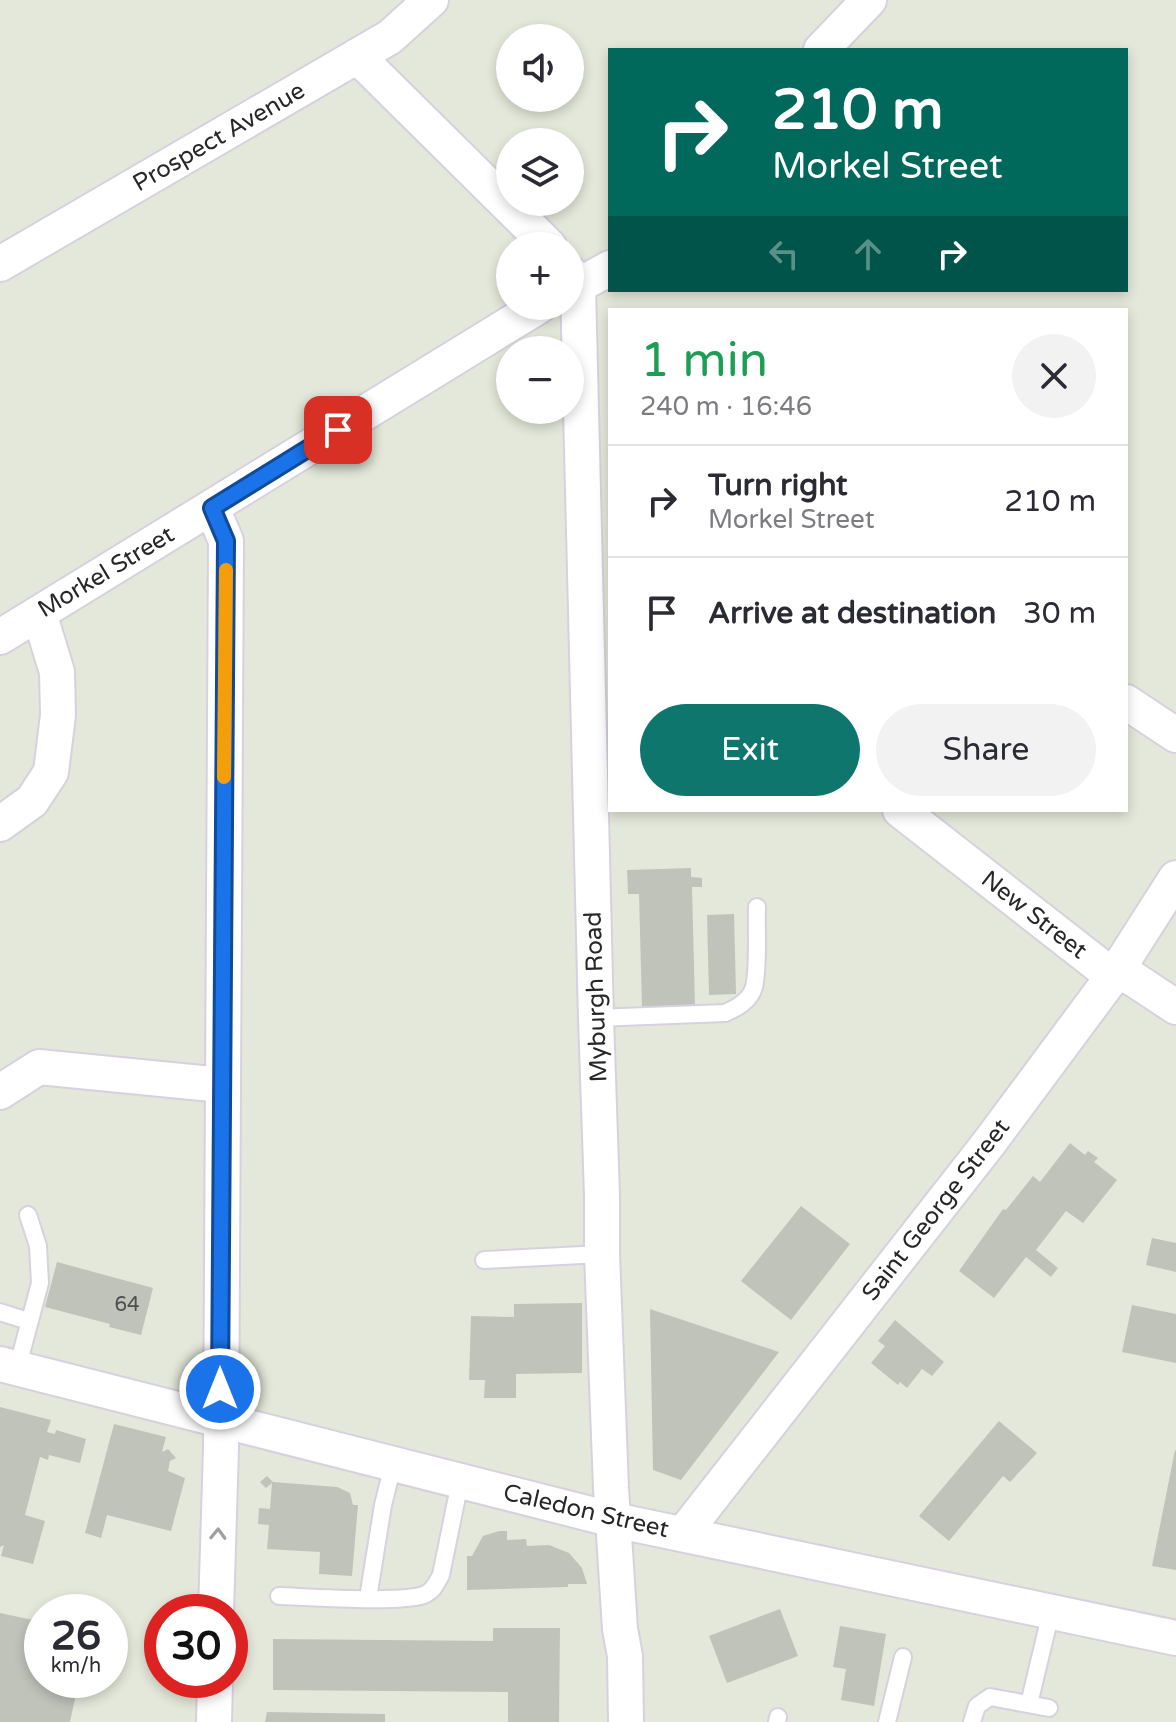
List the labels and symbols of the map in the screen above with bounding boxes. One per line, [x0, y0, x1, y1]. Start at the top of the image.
street label: Prospect Avenue [128, 76, 310, 198]
pin [304, 396, 372, 464]
street label: Morkel Street [33, 520, 179, 624]
street label: New Street [975, 865, 1093, 965]
street label: Myburgh Road [579, 911, 613, 1083]
street label: Saint George Street [856, 1113, 1016, 1307]
house number: 64 [114, 1293, 140, 1317]
position arrow [178, 1347, 262, 1431]
street label: Caledon Street [500, 1478, 672, 1544]
one-way arrow [209, 1527, 226, 1540]
speed limit sign: 30 [144, 1594, 248, 1698]

